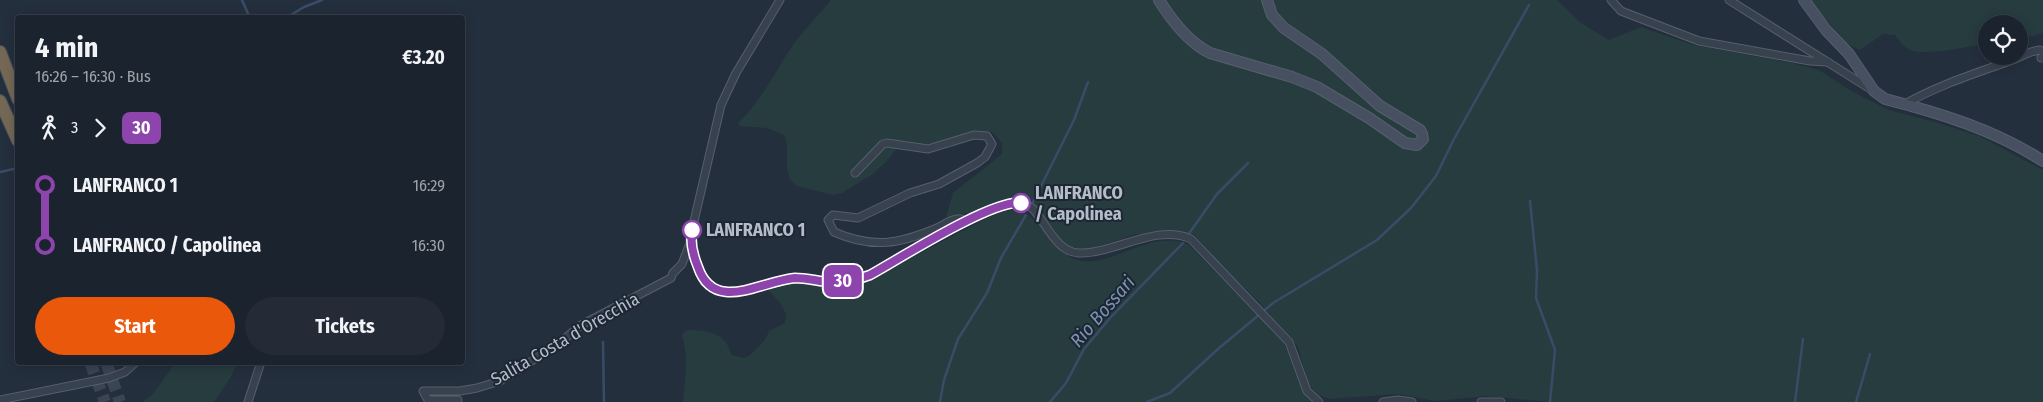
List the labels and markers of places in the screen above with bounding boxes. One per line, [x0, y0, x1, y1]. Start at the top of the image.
place label: LANFRANCO / Capolinea [1035, 182, 1123, 225]
marker: LANFRANCO / Capolinea [1011, 193, 1031, 213]
place label: LANFRANCO 1 [706, 219, 805, 241]
marker: LANFRANCO 1 [682, 220, 702, 240]

